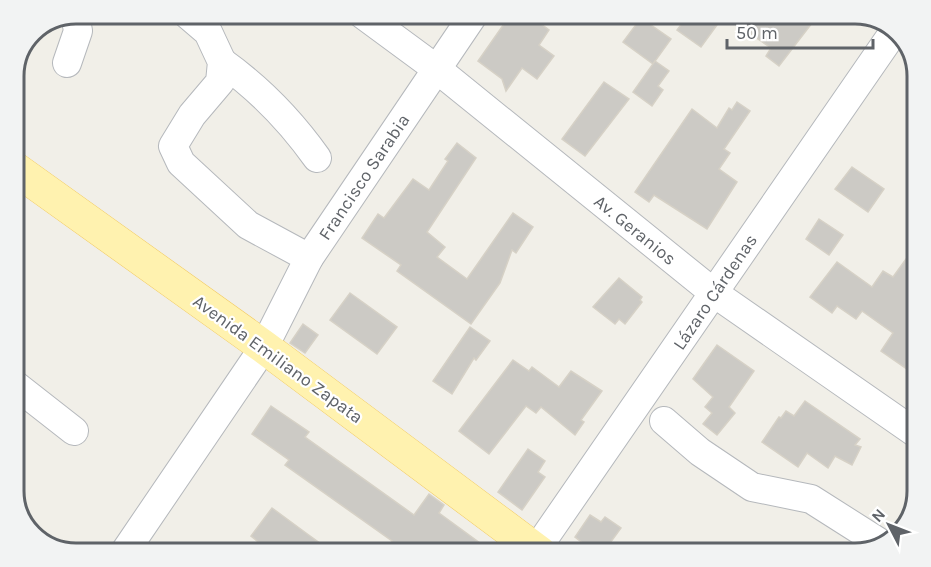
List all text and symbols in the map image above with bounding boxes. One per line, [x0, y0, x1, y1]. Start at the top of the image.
scale bar [727, 12, 872, 50]
text: 50 m [736, 22, 778, 44]
street label: Francisco Sarabia [314, 110, 414, 244]
street label: Av. Geranios [590, 190, 680, 270]
street label: Lázaro Cárdenas [668, 230, 762, 354]
street label: Avenida Emiliano Zapata [189, 290, 367, 428]
north arrow [859, 495, 919, 555]
text: N [867, 505, 889, 526]

